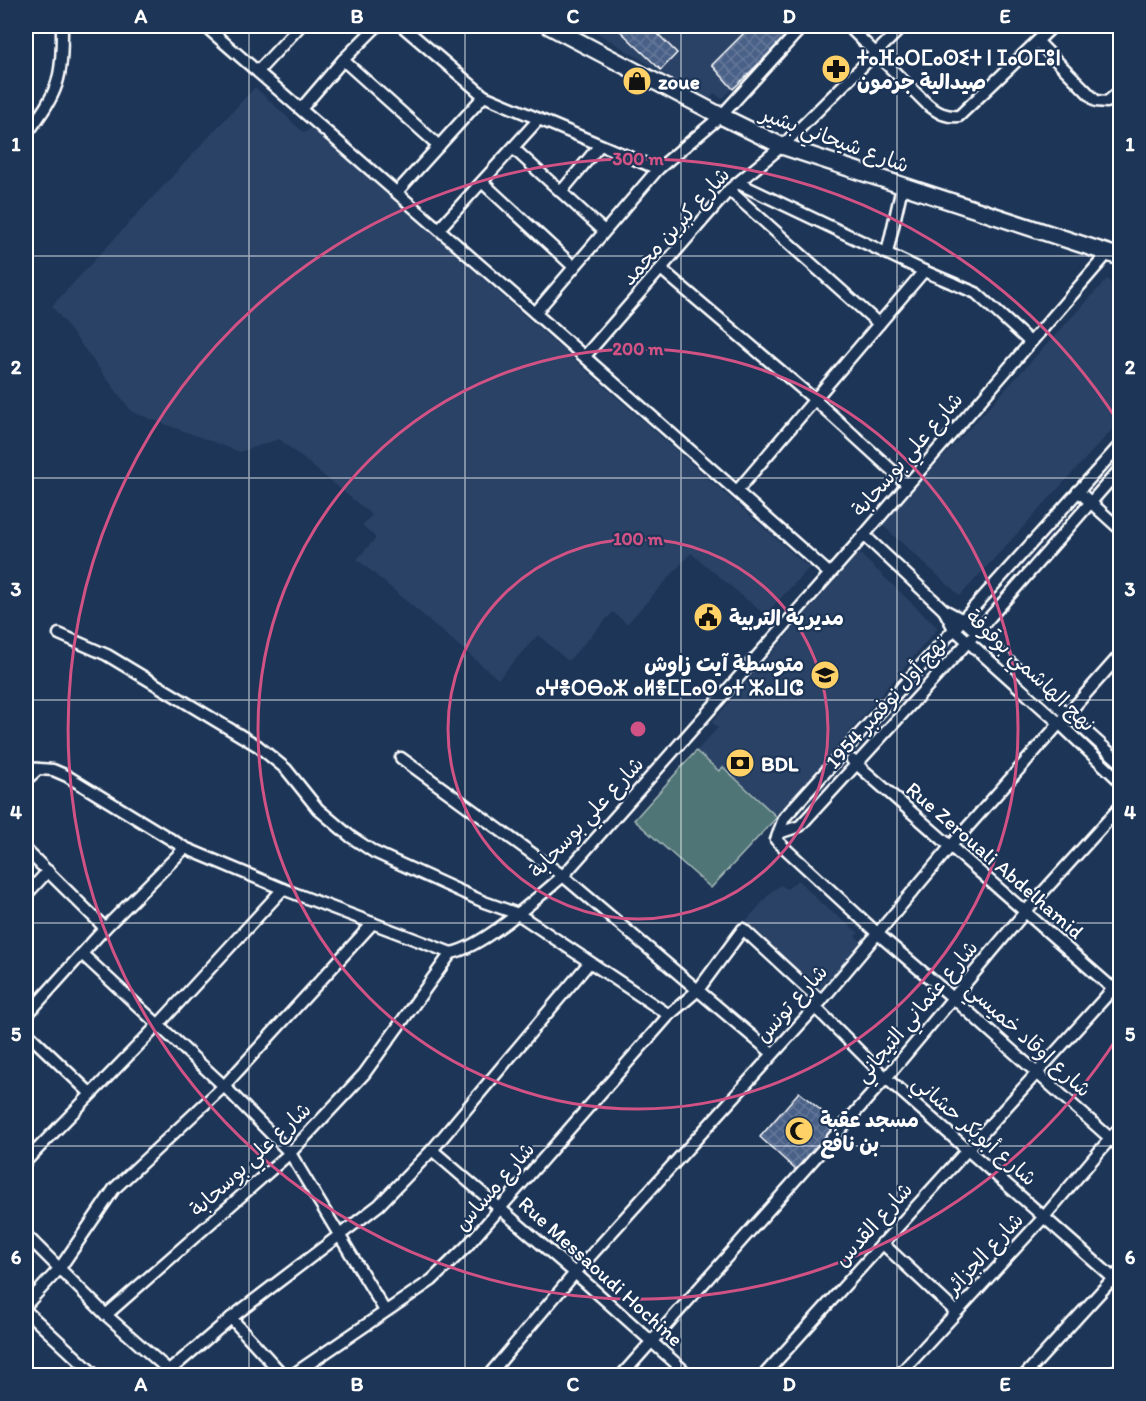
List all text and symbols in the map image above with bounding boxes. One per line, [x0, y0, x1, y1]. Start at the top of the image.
text: A [134, 4, 148, 28]
text: B [351, 4, 364, 28]
text: C [567, 4, 580, 28]
text: D [782, 4, 796, 28]
text: E [999, 4, 1011, 28]
place label: ⵜⴰⴼⴰⵔⵎⴰⵙⵉⵜ ⵏ ⵊⴰⵔⵎⵓⵏ صيدالية جرمون [857, 45, 1061, 95]
pharmacy icon: ⵜⴰⴼⴰⵔⵎⴰⵙⵉⵜ ⵏ ⵊⴰⵔⵎⵓⵏ صيدالية جرمون [820, 53, 852, 85]
shop icon: zoue [621, 65, 653, 97]
place label: zoue [658, 69, 700, 94]
street label: شارع شيحاني بشير [753, 100, 913, 184]
text: 1 [11, 132, 21, 156]
text: 1 [1125, 132, 1135, 156]
text: 300 m [612, 148, 664, 170]
street label: شارع كبرين محمد [615, 162, 737, 292]
text: 200 m [613, 338, 664, 360]
text: 2 [11, 355, 22, 379]
text: 2 [1125, 355, 1136, 379]
street label: شارع علي بوسحابة [846, 387, 973, 526]
text: 100 m [613, 528, 664, 550]
text: 3 [11, 577, 22, 601]
text: 3 [1125, 577, 1136, 601]
public building icon: مديرية التربية [692, 601, 724, 633]
street label: نهج الهاشمي بوقوفة [956, 604, 1101, 741]
place label: مديرية التربية [729, 605, 844, 631]
street label: نهج أول نوفمبر 1954 [820, 630, 954, 775]
place label: متوسطة آيت زاوش ⴰⵖⴻⵔⴱⴰⵣ ⴰⵍⴻⵎⵎⴰⵙ ⴰⵜ ⵣⴰⵡⵛ [536, 651, 804, 700]
school or university icon: متوسطة آيت زاوش ⴰⵖⴻⵔⴱⴰⵣ ⴰⵍⴻⵎⵎⴰⵙ ⴰⵜ ⵣⴰⵡⵛ [809, 659, 841, 691]
centre of rings [628, 719, 648, 739]
bank icon: BDL [724, 747, 756, 779]
street label: شارع علي بوسحابة [523, 751, 654, 888]
place label: BDL [761, 751, 799, 776]
street label: Rue Zerouali Abdelhamid [901, 776, 1089, 944]
text: 4 [10, 800, 22, 824]
text: 4 [1124, 800, 1136, 824]
street label: شارع عثماني التيجاني [849, 935, 988, 1092]
street label: شارع تونس [750, 959, 835, 1049]
street label: شارع اوقاد خميسي [957, 976, 1097, 1107]
text: 5 [11, 1022, 22, 1046]
text: 5 [1125, 1022, 1136, 1046]
street label: شارع أبوبكر حشاني [903, 1069, 1042, 1196]
street label: شارع علي بوسحابة [184, 1096, 321, 1227]
place label: مسجد عقبة بن نافع [820, 1107, 919, 1159]
mosque icon: مسجد عقبة بن نافع [783, 1115, 815, 1147]
street label: شارع مساس [449, 1137, 542, 1237]
street label: شارع القدس [829, 1177, 920, 1273]
street label: Rue Messaoudi Hochine [514, 1191, 688, 1351]
street label: شارع الجزائر [938, 1207, 1030, 1303]
text: 6 [11, 1245, 22, 1269]
text: 6 [1125, 1245, 1136, 1269]
text: A [134, 1372, 148, 1396]
text: B [351, 1372, 364, 1396]
text: C [567, 1372, 580, 1396]
text: D [782, 1372, 796, 1396]
text: E [999, 1372, 1011, 1396]

